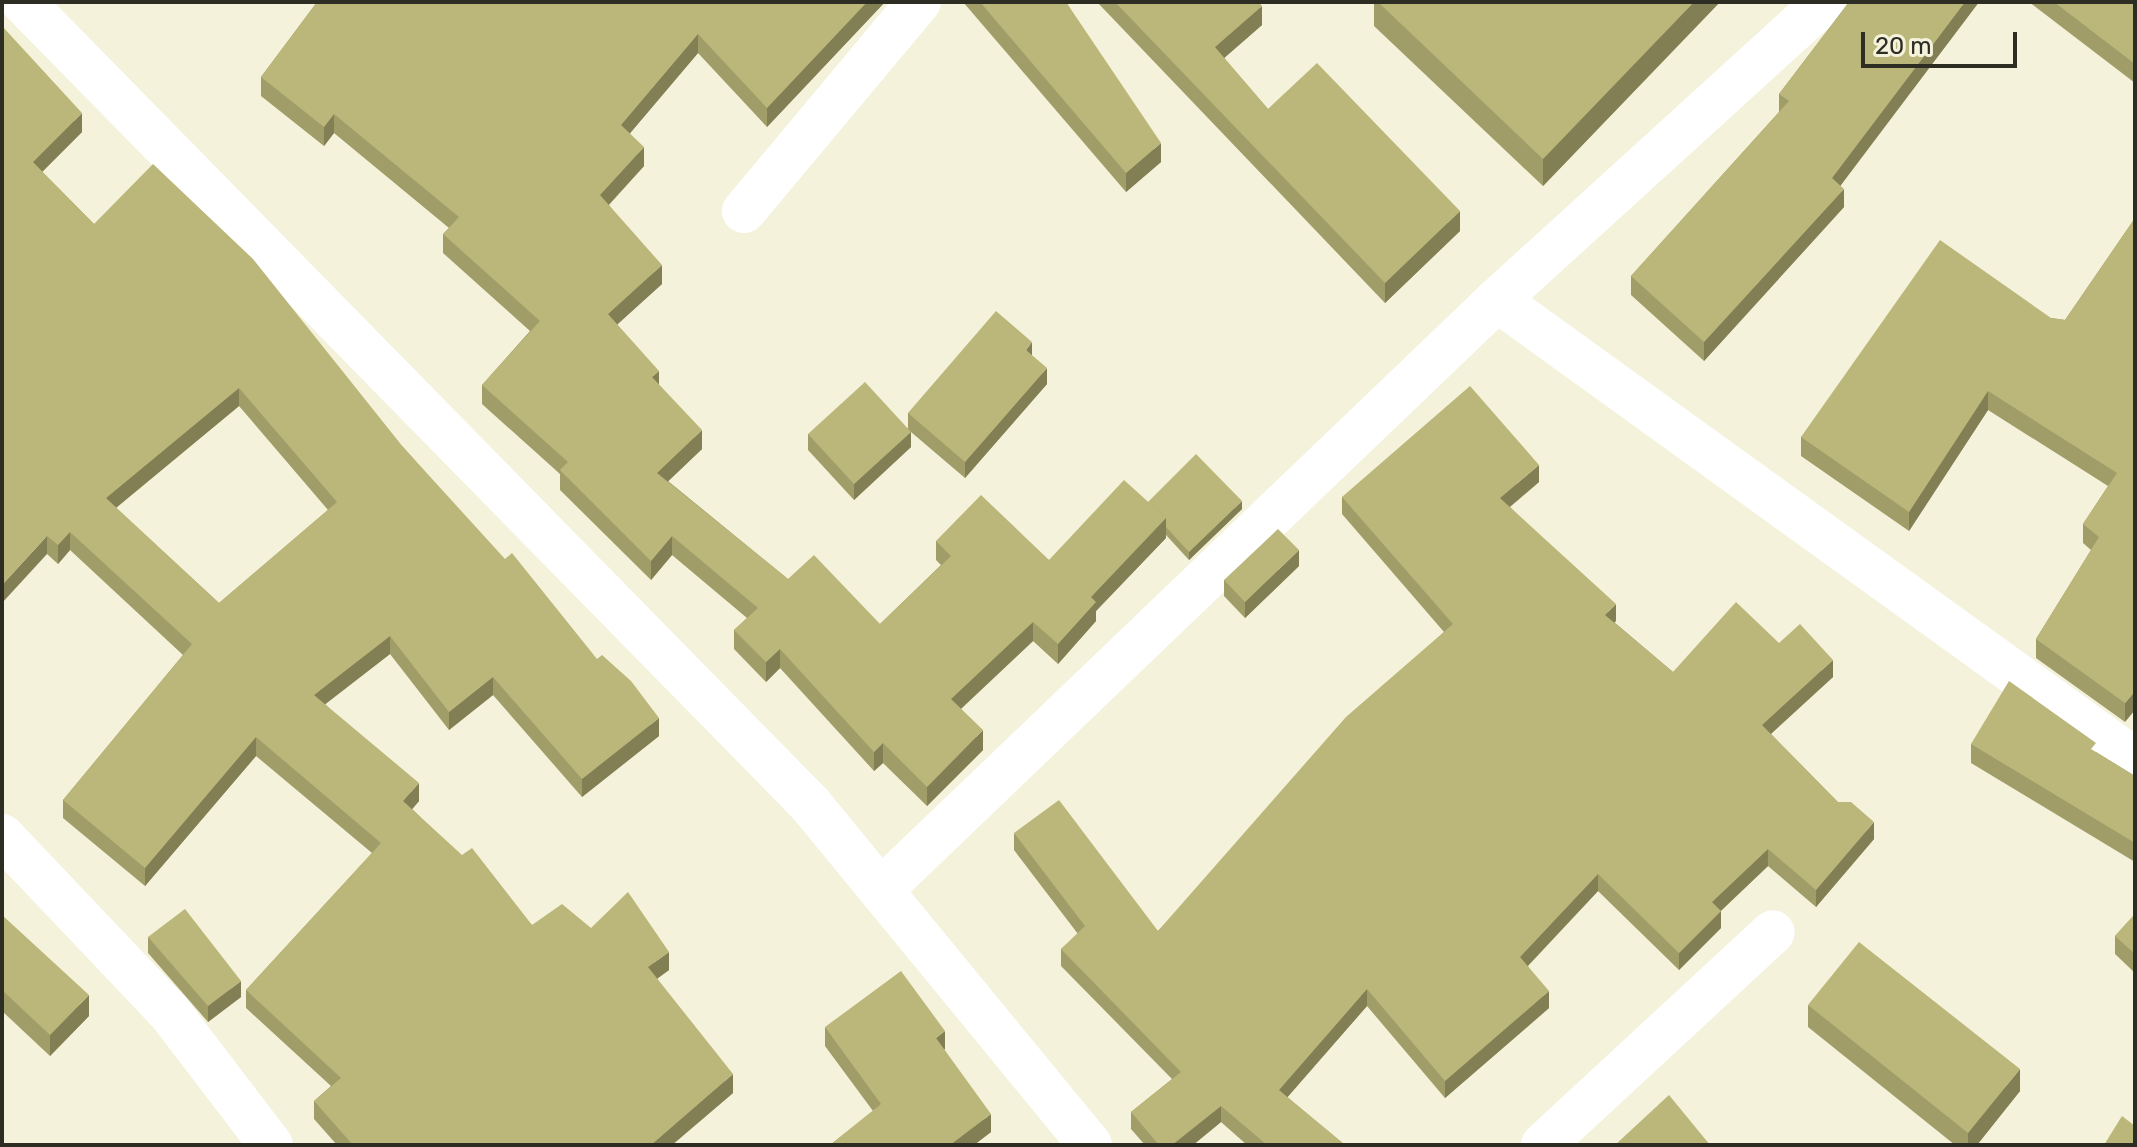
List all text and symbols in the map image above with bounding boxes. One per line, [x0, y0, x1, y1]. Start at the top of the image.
scale bar [1865, 16, 2021, 66]
text: 20 m [1875, 32, 1932, 60]

